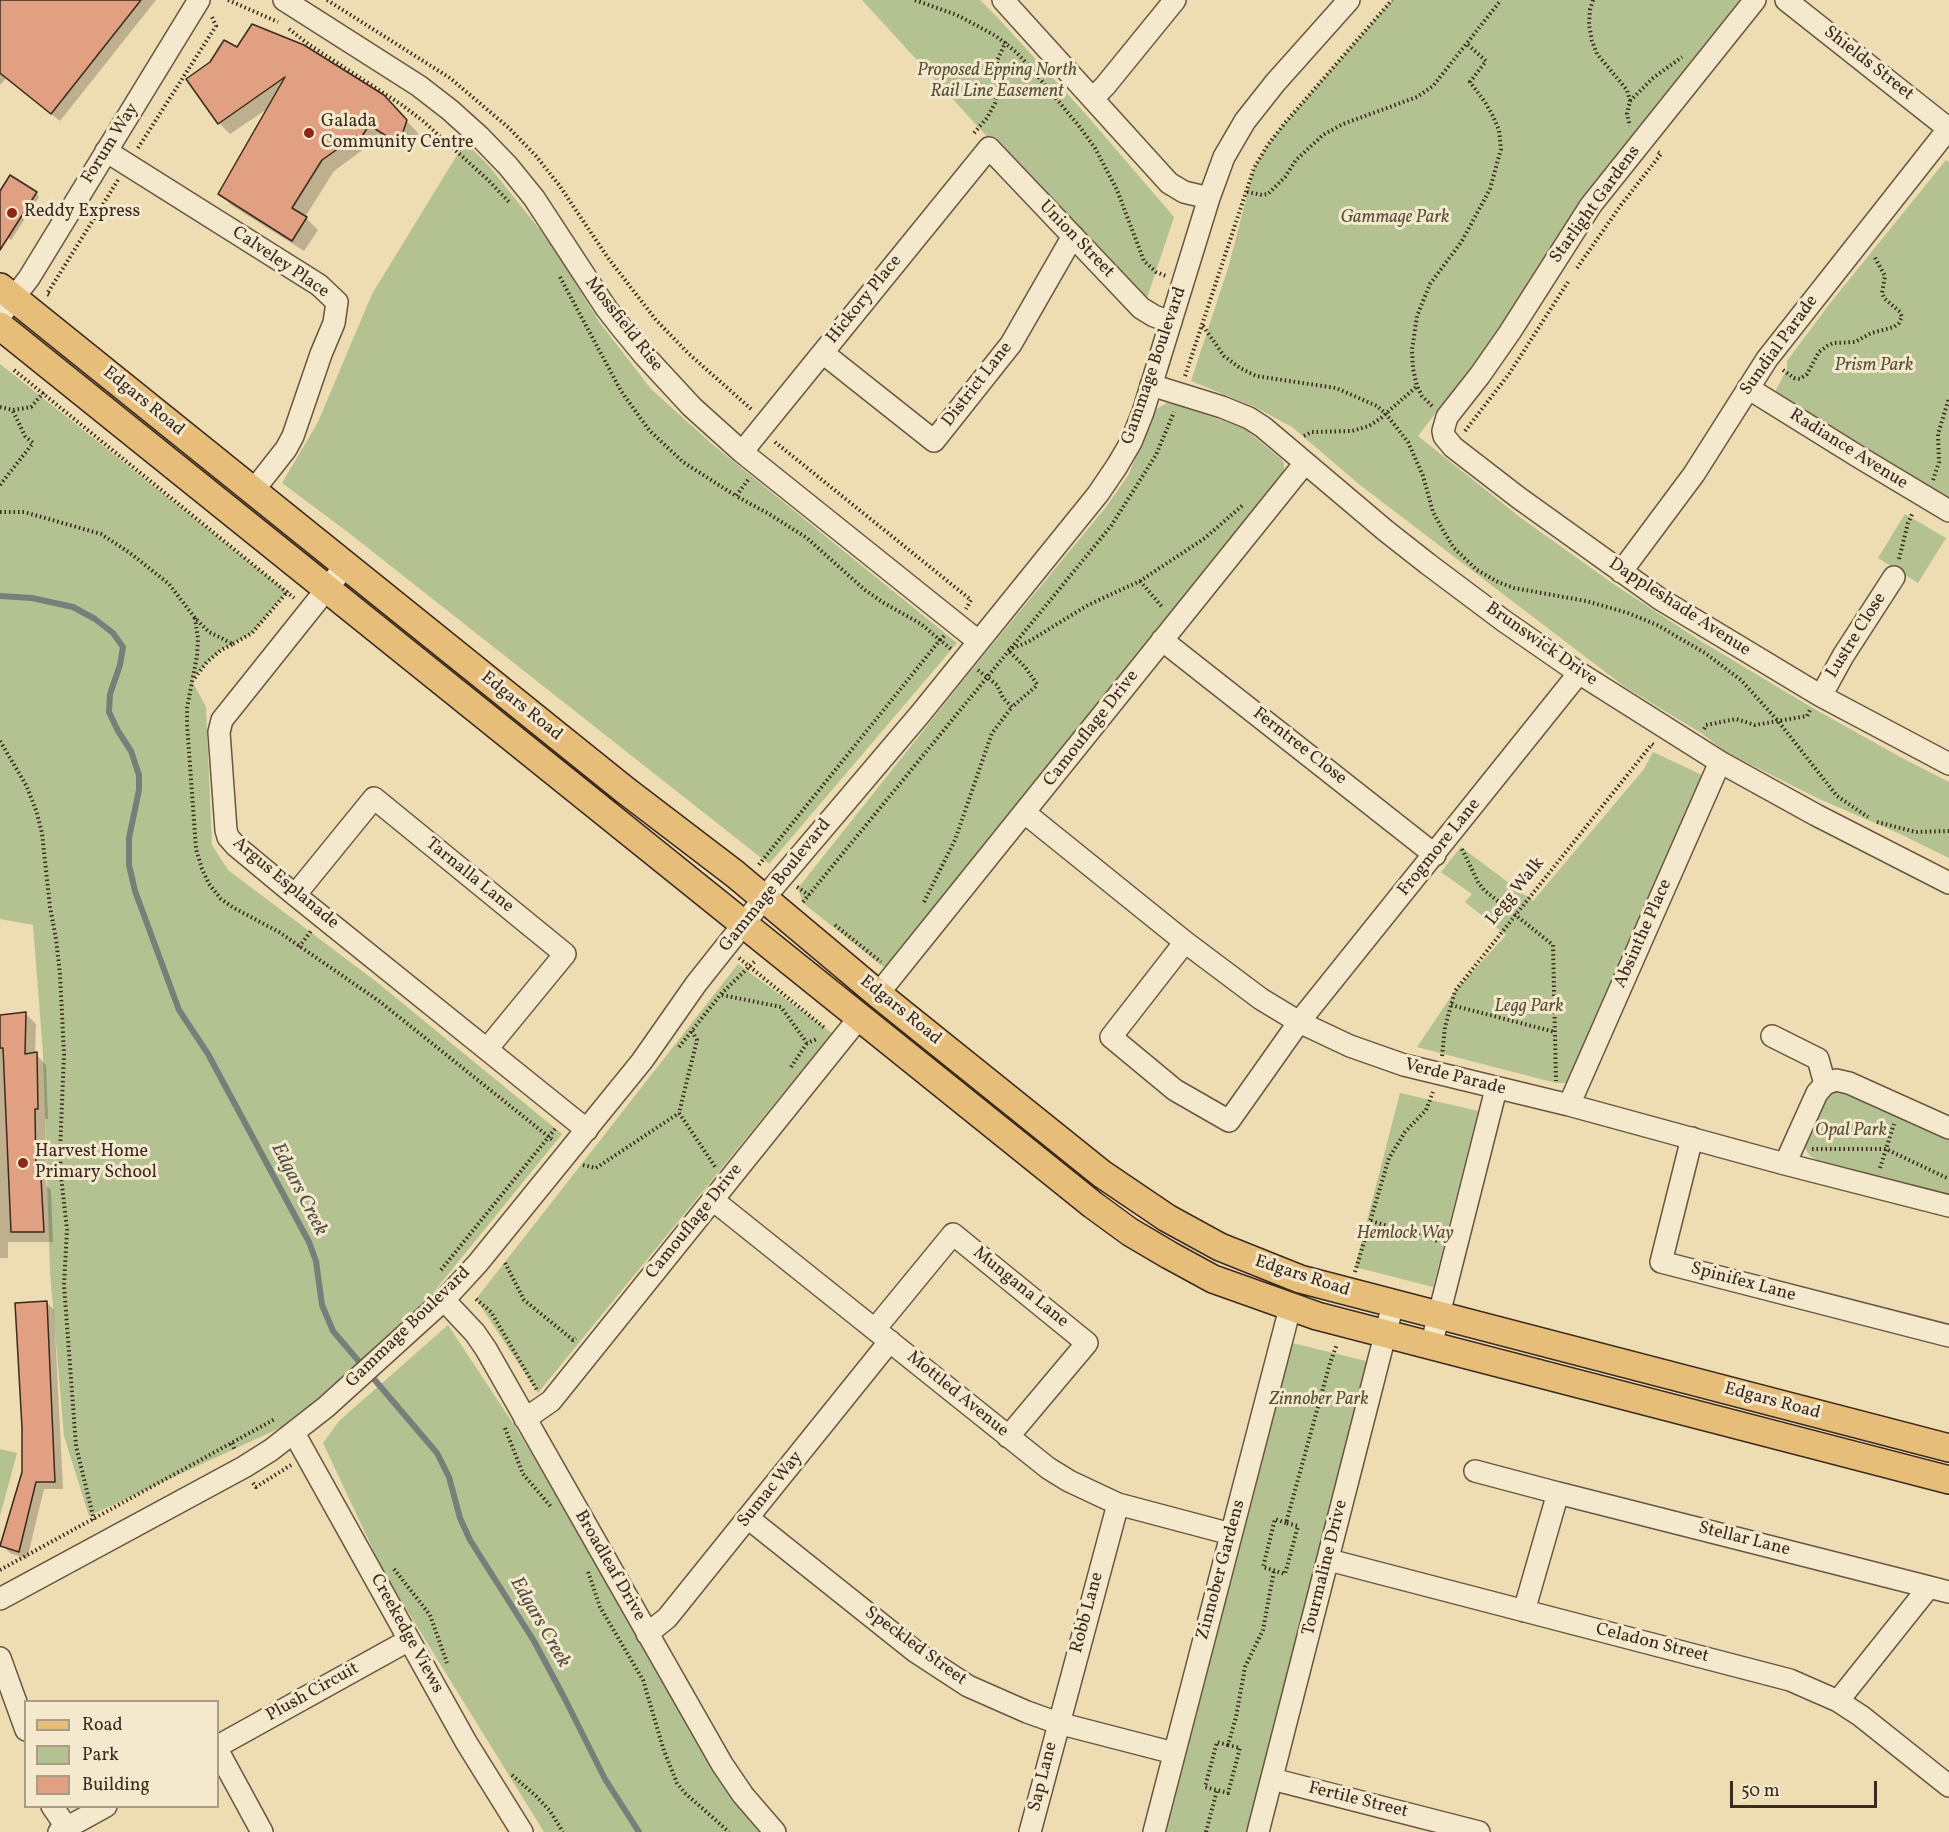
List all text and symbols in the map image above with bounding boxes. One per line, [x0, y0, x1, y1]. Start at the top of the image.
street label: Shields Street [1819, 22, 1917, 106]
park label: Proposed Epping North Rail Line Easement [917, 61, 1077, 104]
street label: Forum Way [78, 100, 144, 188]
place label: Galada Community Centre [321, 112, 474, 154]
marker: Galada Community Centre [302, 126, 316, 140]
street label: Starlight Gardens [1546, 142, 1646, 268]
street label: Union Street [1034, 197, 1118, 283]
place label: Reddy Express [24, 202, 140, 224]
marker: Reddy Express [5, 206, 19, 220]
park label: Gammage Park [1341, 208, 1449, 230]
street label: Calveley Place [227, 223, 333, 303]
street label: Hickory Place [823, 251, 907, 349]
street label: Mossfield Rise [579, 273, 667, 377]
street label: Gammage Boulevard [1118, 284, 1192, 448]
street label: Sundial Parade [1736, 292, 1824, 400]
street label: District Lane [938, 338, 1018, 432]
park label: Prism Park [1835, 356, 1913, 378]
street label: Edgars Road [98, 363, 188, 441]
street label: Radiance Avenue [1785, 405, 1911, 495]
street label: Dappleshade Avenue [1604, 554, 1754, 662]
street label: Lustre Close [1822, 589, 1892, 683]
street label: Brunswick Drive [1481, 598, 1601, 692]
street label: Camouflage Drive [1040, 666, 1144, 792]
street label: Edgars Road [476, 668, 566, 746]
street label: Ferntree Close [1248, 704, 1350, 790]
street label: Frogmore Lane [1394, 795, 1486, 901]
street label: Gammage Boulevard [716, 815, 836, 957]
street label: Argus Esplanade [227, 833, 343, 935]
street label: Tarnalla Lane [421, 834, 517, 918]
street label: Legg Walk [1482, 854, 1550, 930]
street label: Absinthe Place [1610, 876, 1678, 992]
street label: Edgars Road [855, 972, 945, 1050]
park label: Legg Park [1494, 997, 1564, 1019]
street label: Verde Parade [1402, 1055, 1508, 1101]
park label: Opal Park [1815, 1121, 1887, 1143]
water label: Edgars Creek [264, 1139, 332, 1241]
place label: Harvest Home Primary School [35, 1142, 157, 1184]
marker: Harvest Home Primary School [16, 1156, 30, 1170]
street label: Camouflage Drive [642, 1160, 748, 1284]
park label: Hemlock Way [1356, 1224, 1454, 1246]
street label: Mungana Lane [968, 1243, 1072, 1333]
street label: Edgars Road [1252, 1251, 1352, 1303]
street label: Spinifex Lane [1688, 1259, 1798, 1307]
street label: Gammage Boulevard [342, 1263, 476, 1393]
street label: Mottled Avenue [902, 1347, 1012, 1443]
street label: Edgars Road [1722, 1379, 1822, 1425]
park label: Zinnober Park [1269, 1390, 1369, 1412]
street label: Sumac Way [734, 1448, 808, 1532]
street label: Zinnober Gardens [1193, 1498, 1251, 1642]
street label: Tourmaline Drive [1299, 1498, 1353, 1638]
street label: Broadleaf Drive [569, 1507, 649, 1625]
street label: Stellar Lane [1696, 1518, 1792, 1562]
street label: Robb Lane [1067, 1570, 1109, 1656]
street label: Creekedge Views [364, 1571, 448, 1697]
water label: Edgars Creek [503, 1573, 575, 1673]
street label: Speckled Street [860, 1603, 970, 1691]
street label: Celadon Street [1593, 1620, 1711, 1668]
street label: Plush Circuit [263, 1659, 363, 1727]
legend [24, 1700, 219, 1808]
text: Road [82, 1713, 123, 1738]
street label: Sap Lane [1025, 1740, 1063, 1814]
text: Park [82, 1743, 119, 1768]
scale bar [1733, 1769, 1880, 1807]
text: Building [82, 1773, 150, 1798]
street label: Fertile Street [1306, 1778, 1410, 1824]
text: 50 m [1741, 1779, 1780, 1804]

